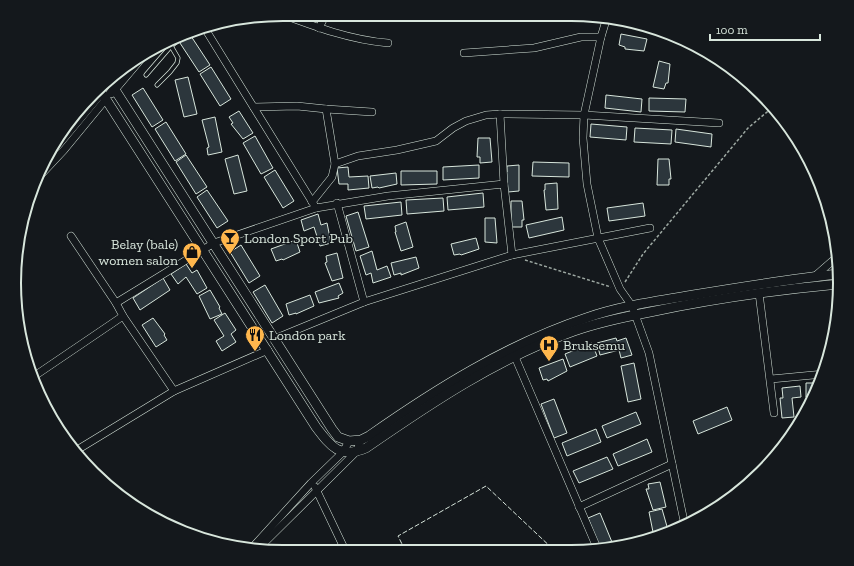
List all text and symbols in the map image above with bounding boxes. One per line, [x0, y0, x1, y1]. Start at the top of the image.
scale bar [710, 16, 820, 42]
text: 100 m [716, 23, 748, 37]
bar icon: London Sport Pub [219, 227, 241, 255]
place label: London Sport Pub [244, 230, 353, 247]
place label: Belay (bale) women salon [99, 236, 178, 269]
shop icon: Belay (bale) women salon [181, 241, 203, 269]
restaurant icon: London park [244, 324, 266, 352]
place label: London park [269, 327, 346, 344]
hospital icon: Bruksemu [538, 334, 560, 362]
place label: Bruksemu [563, 337, 625, 354]

